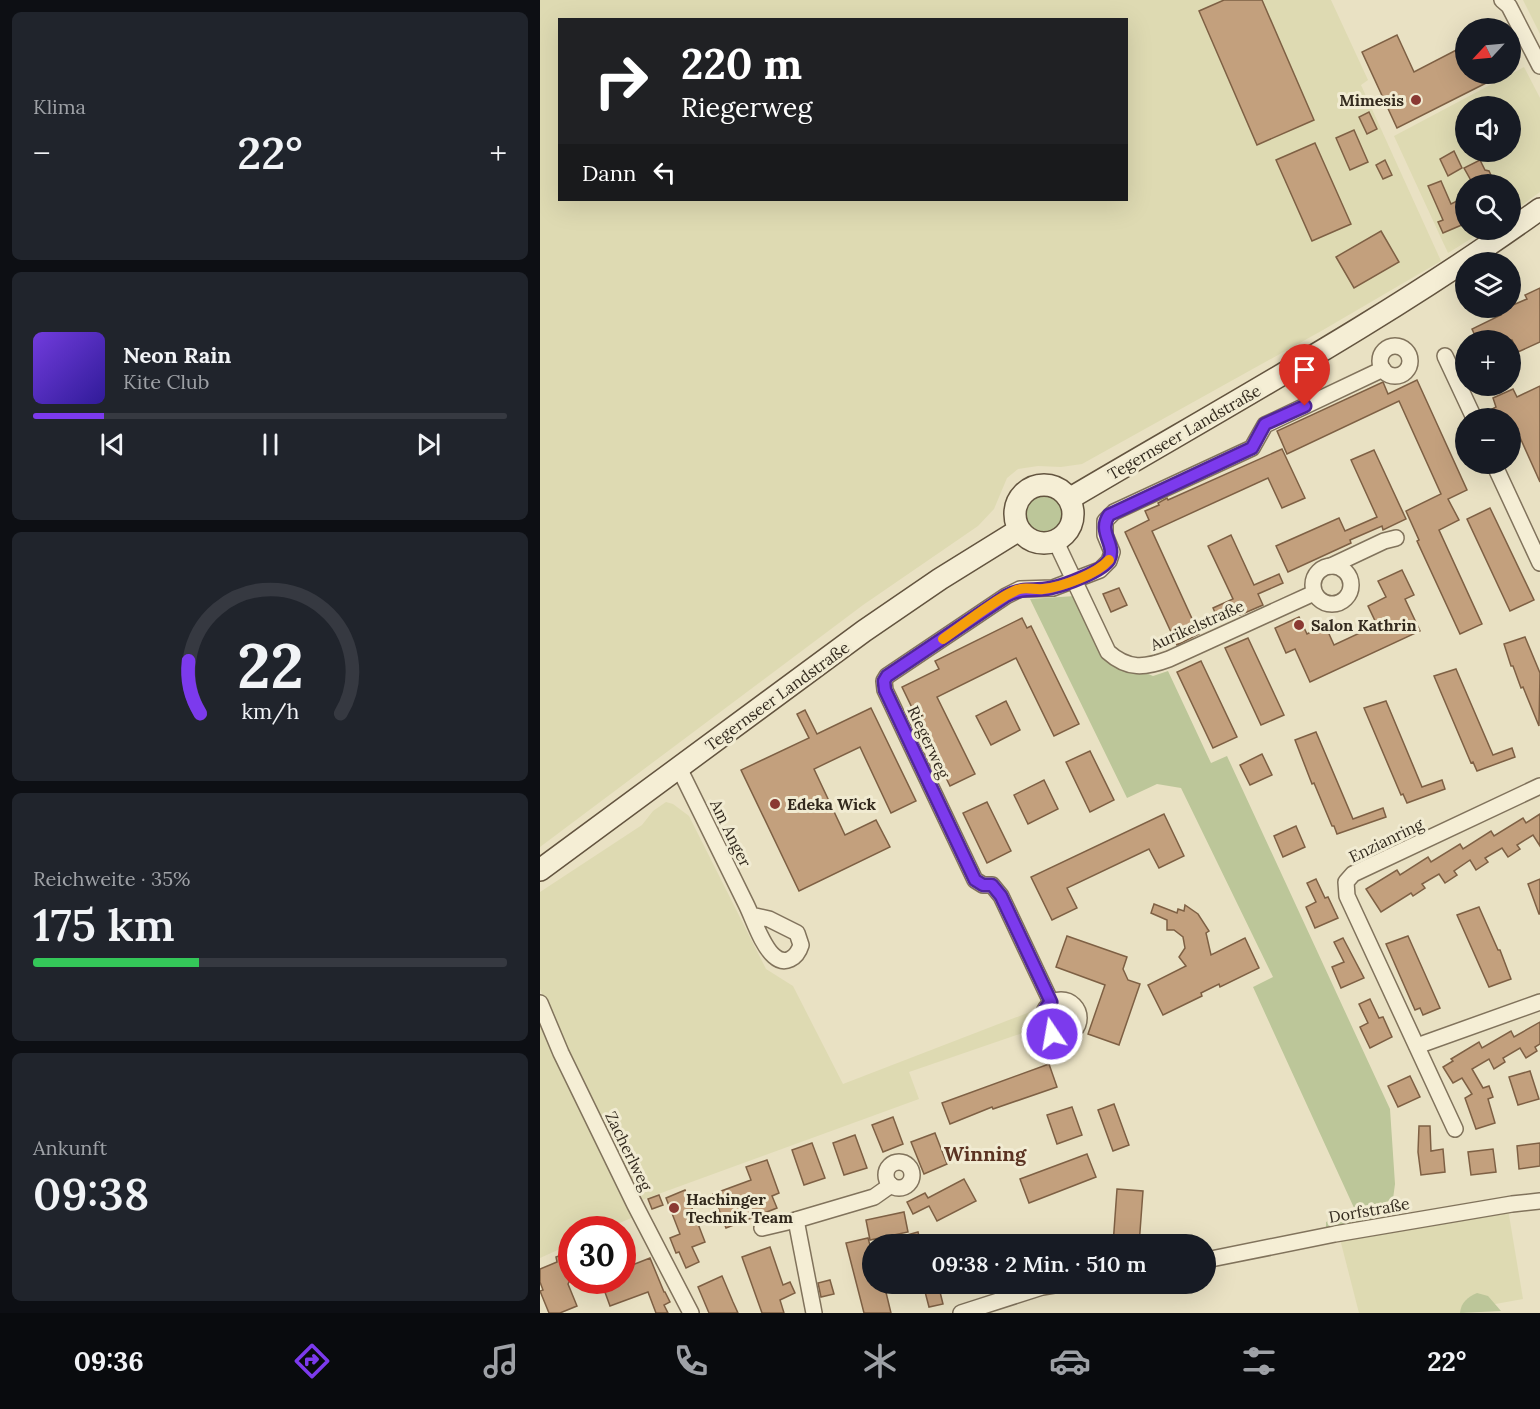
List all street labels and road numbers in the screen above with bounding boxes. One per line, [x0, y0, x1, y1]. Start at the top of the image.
street label: Tegernseer Landstraße [1104, 380, 1264, 484]
street label: Aurikelstraße [1146, 595, 1247, 655]
street label: Tegernseer Landstraße [701, 637, 853, 755]
street label: Riegerweg [903, 702, 955, 783]
street label: Am Anger [706, 795, 756, 870]
street label: Enzianring [1346, 813, 1427, 867]
street label: Zacherlweg [601, 1108, 657, 1195]
street label: Dorfstraße [1327, 1193, 1411, 1227]

